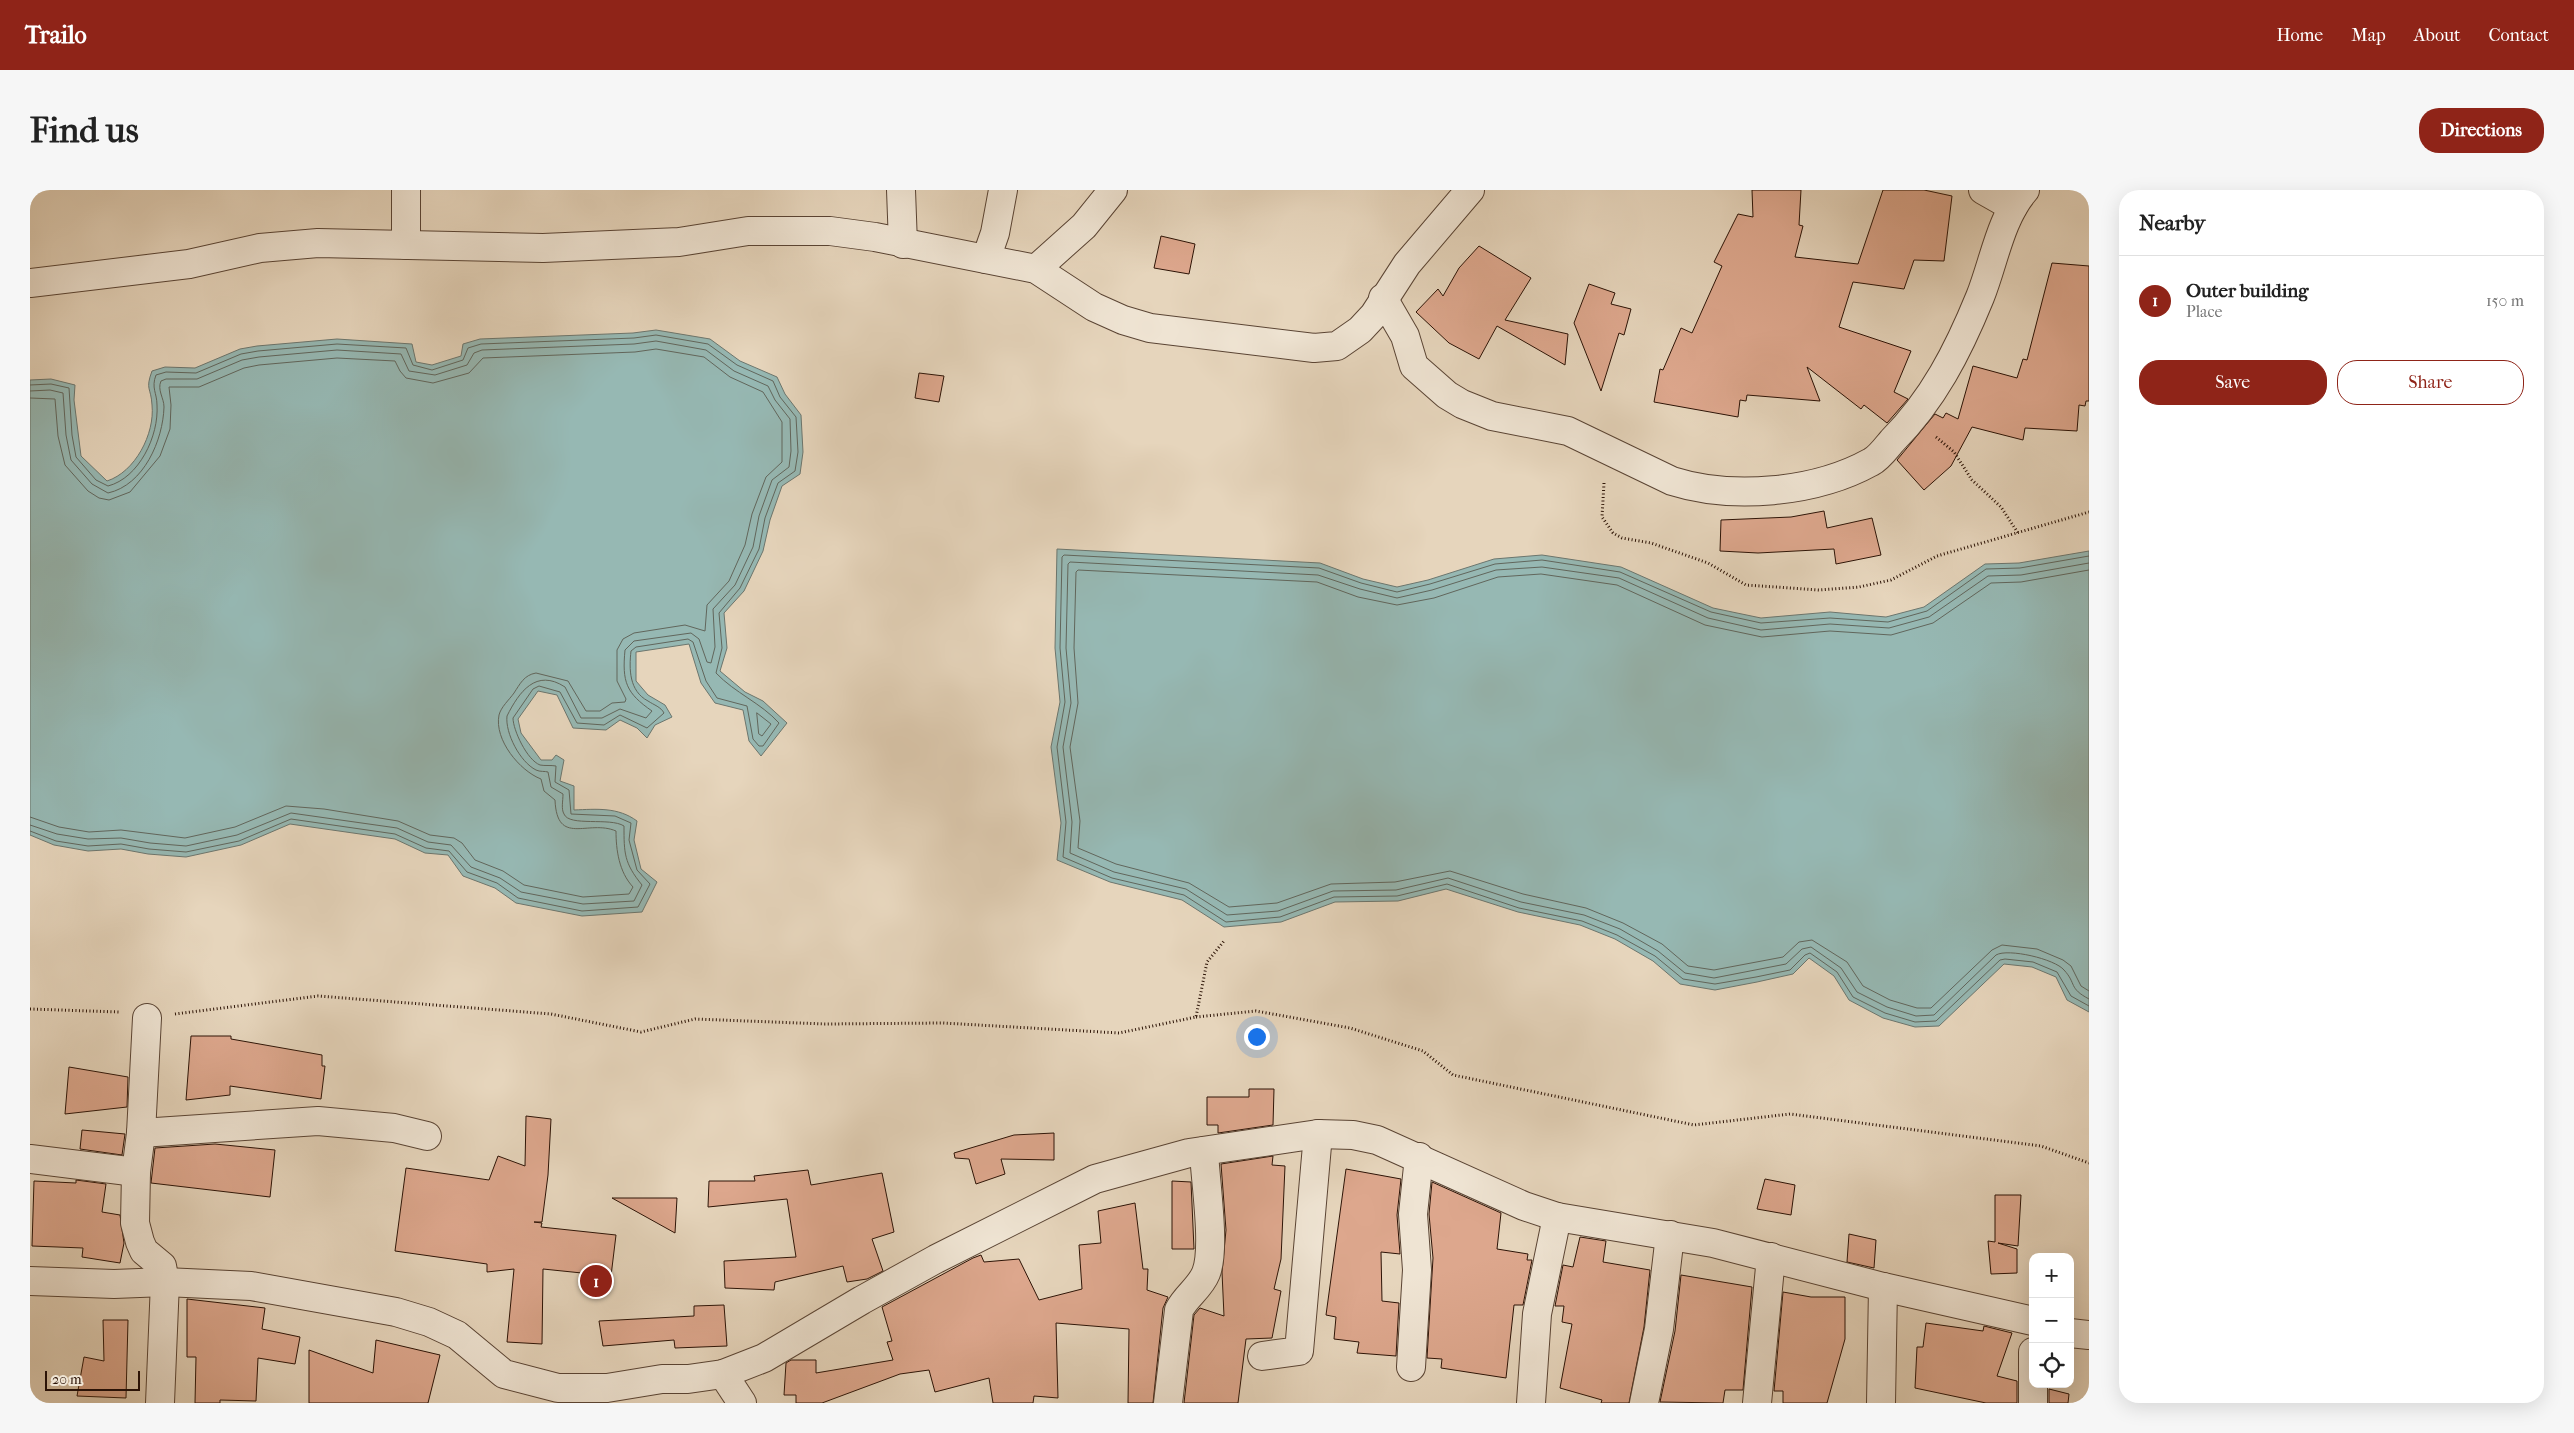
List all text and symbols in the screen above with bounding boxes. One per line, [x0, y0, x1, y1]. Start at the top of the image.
text: Trailo [25, 21, 87, 49]
text: Home [2276, 25, 2323, 46]
text: Map [2351, 25, 2386, 46]
text: About [2414, 25, 2460, 46]
text: Contact [2488, 25, 2549, 46]
button: Directions [2419, 108, 2544, 153]
text: Find us [30, 110, 139, 151]
text: Nearby [2139, 211, 2205, 235]
text: Outer building [2186, 280, 2309, 302]
text: 1 [2152, 291, 2158, 310]
text: 150 m [2486, 291, 2524, 310]
text: Place [2186, 302, 2222, 321]
button: Save [2139, 360, 2327, 405]
button: Share [2337, 360, 2524, 405]
your location [1244, 1024, 1270, 1050]
map controls [2029, 1253, 2074, 1388]
button: + [2029, 1253, 2074, 1298]
pin: 1 [580, 1262, 612, 1300]
button: − [2029, 1298, 2074, 1343]
button: locate [2029, 1343, 2074, 1388]
scale bar [45, 1368, 140, 1391]
text: 20 m [52, 1371, 82, 1388]

